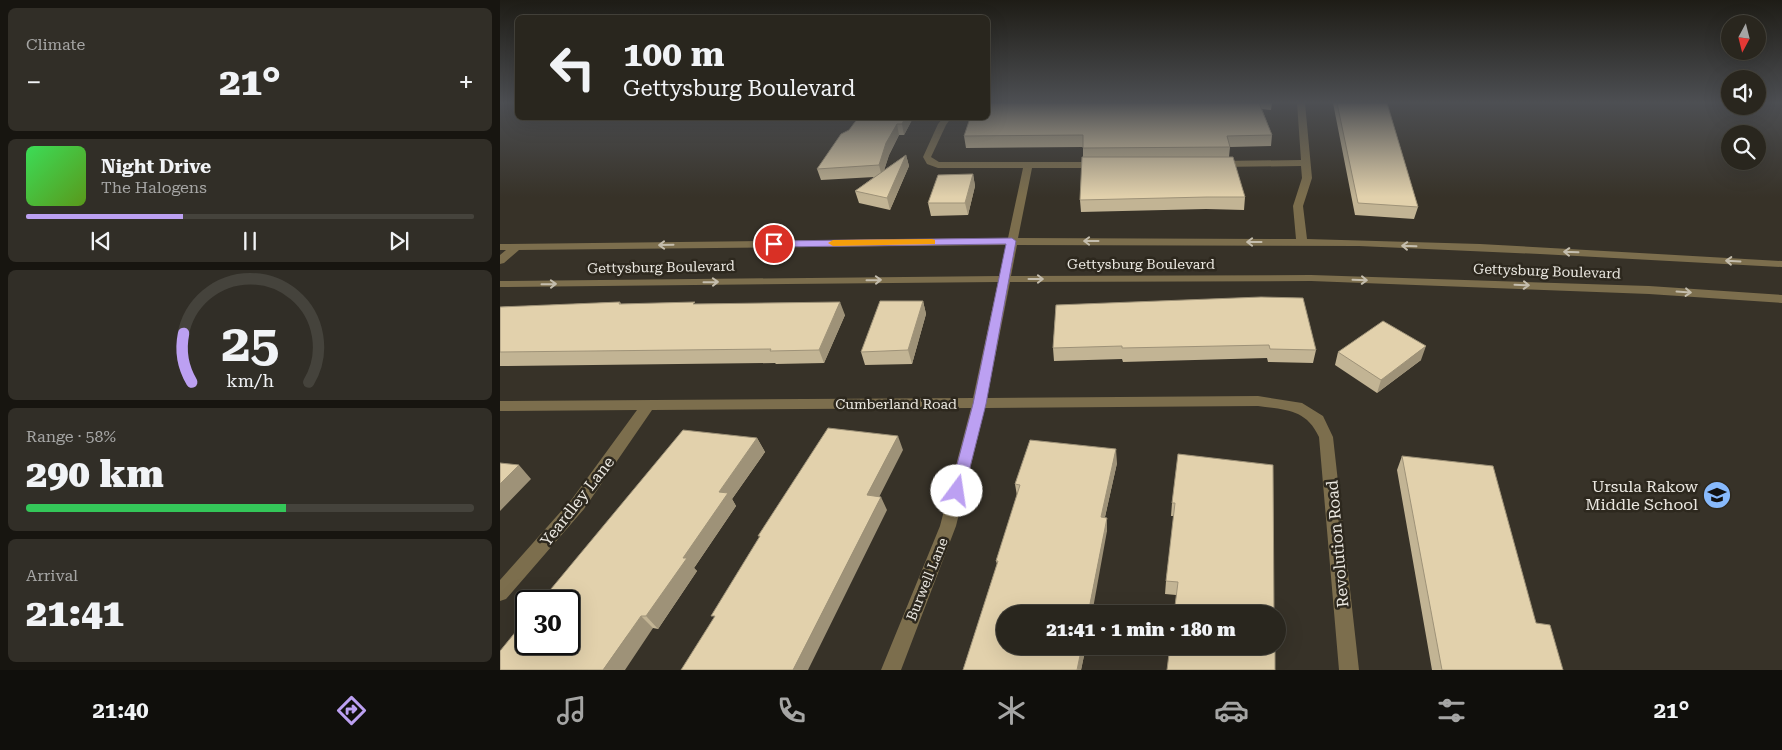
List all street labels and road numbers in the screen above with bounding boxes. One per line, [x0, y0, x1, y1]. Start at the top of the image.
street label: Gettysburg Boulevard [1067, 256, 1215, 272]
street label: Gettysburg Boulevard [587, 258, 735, 276]
street label: Gettysburg Boulevard [1473, 260, 1621, 282]
street label: Cumberland Road [835, 396, 957, 412]
street label: Yeardley Lane [536, 452, 618, 550]
street label: Revolution Road [1322, 479, 1353, 608]
street label: Burwell Lane [903, 535, 951, 623]

